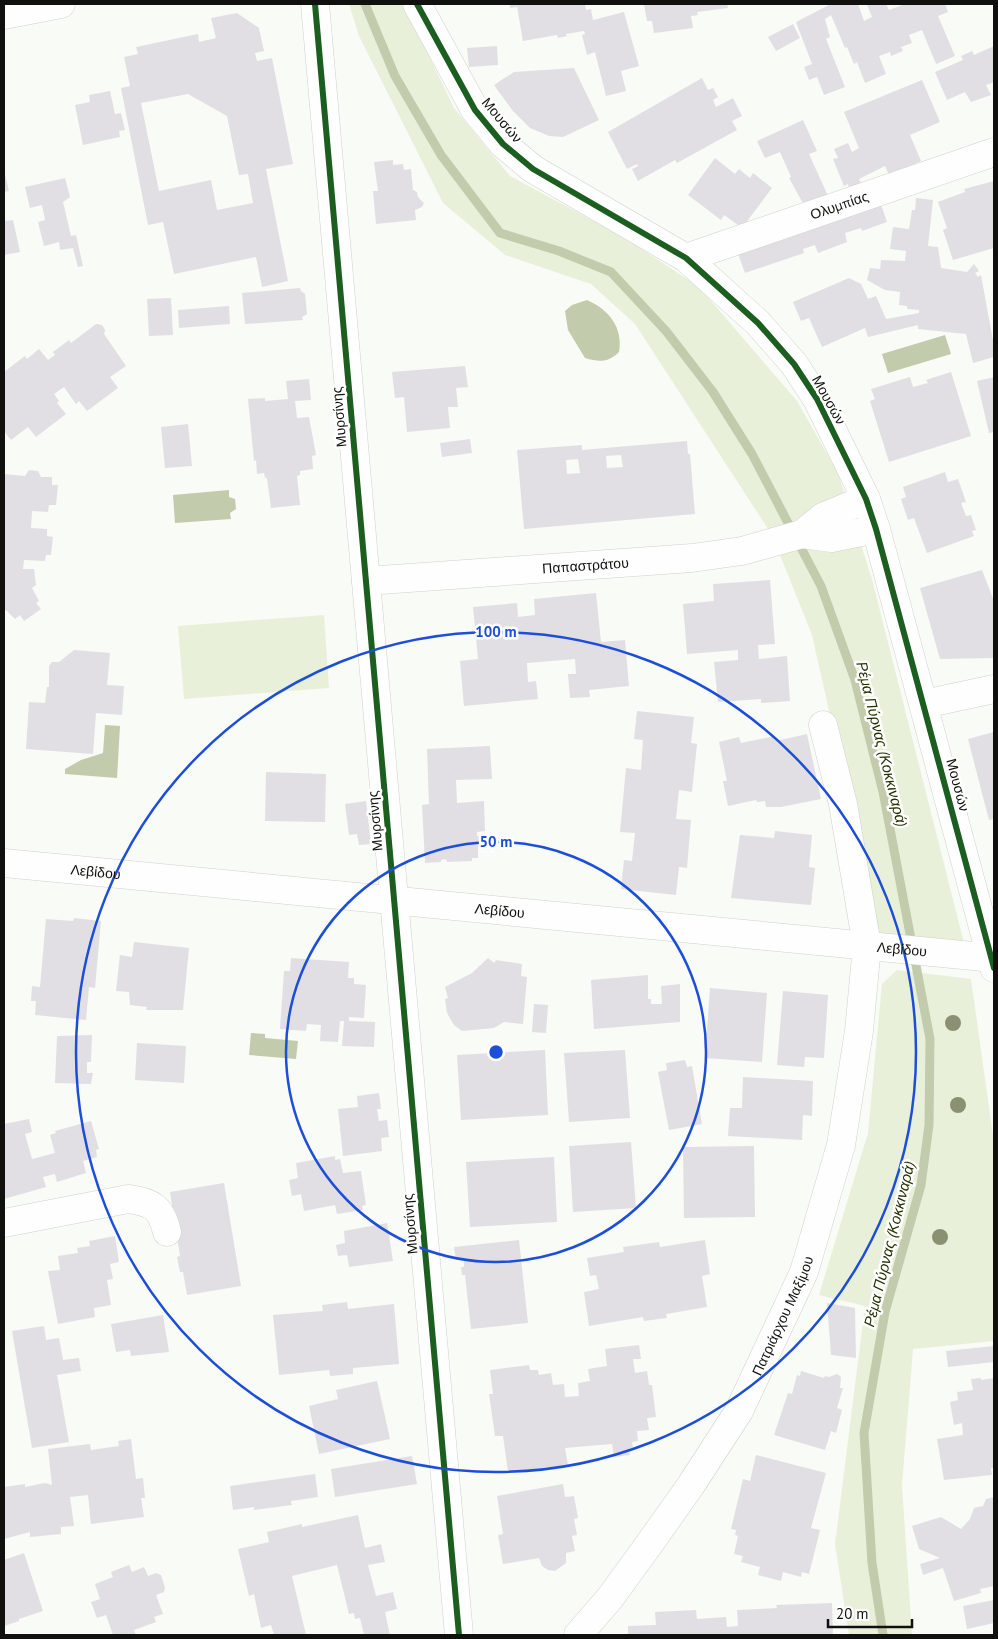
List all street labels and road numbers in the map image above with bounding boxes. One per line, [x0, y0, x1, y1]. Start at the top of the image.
street label: Μουσών [478, 94, 526, 146]
street label: Ολυμπίας [808, 187, 871, 224]
street label: Μουσών [808, 372, 850, 428]
street label: Μυρσίνης [327, 386, 351, 448]
street label: Παπαστράτου [542, 553, 629, 578]
street label: Μουσών [942, 757, 974, 813]
street label: Μυρσίνης [363, 790, 387, 852]
street label: Λεβίδου [70, 860, 121, 883]
street label: Λεβίδου [474, 899, 525, 922]
street label: Λεβίδου [876, 938, 928, 961]
street label: Μυρσίνης [398, 1193, 422, 1255]
street label: Πατριάρχου Μαξίμου [748, 1254, 817, 1378]

